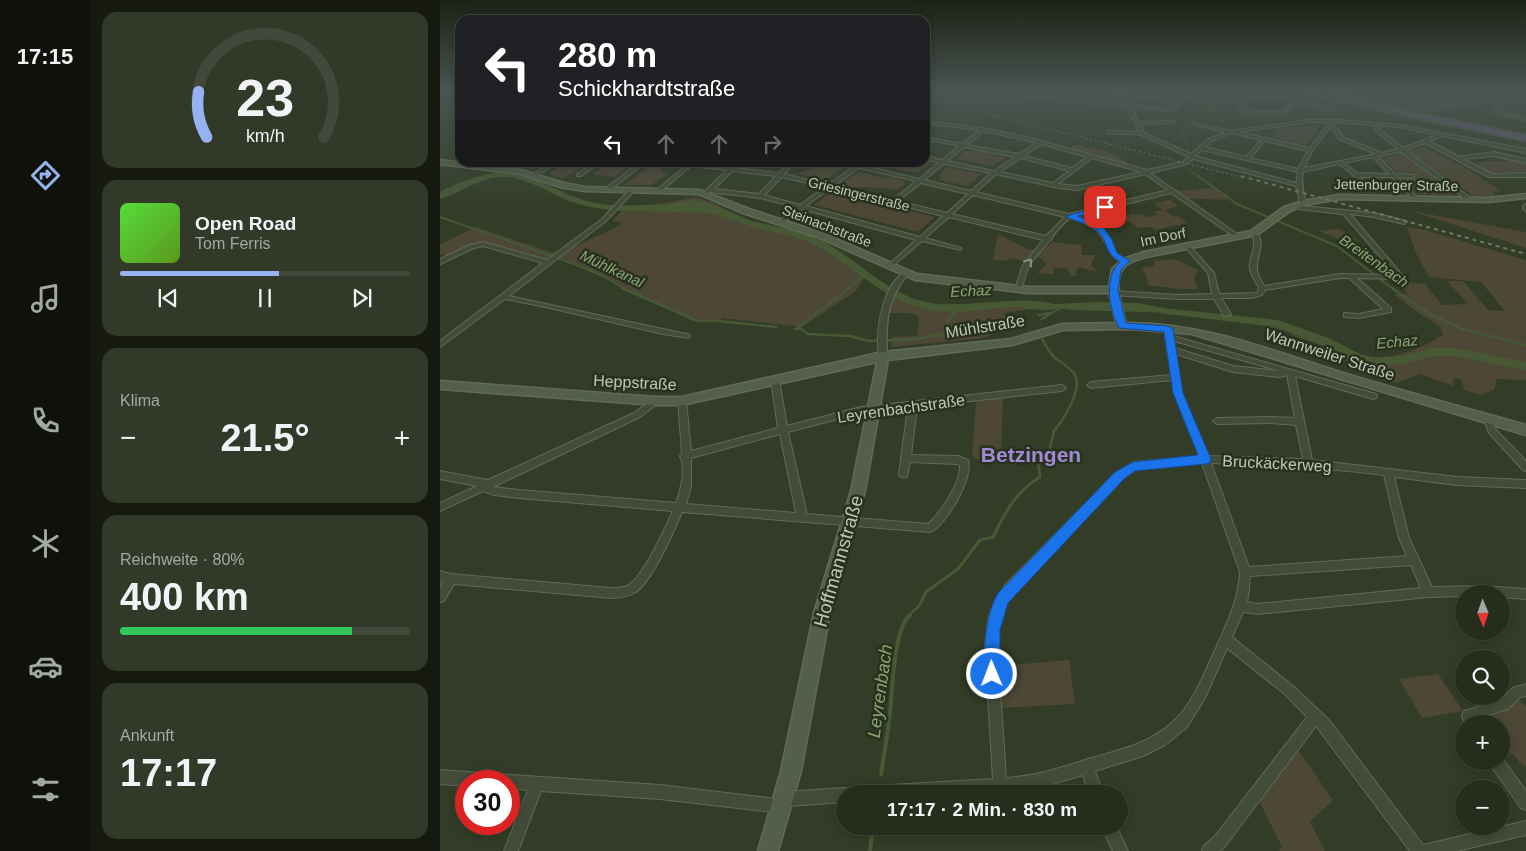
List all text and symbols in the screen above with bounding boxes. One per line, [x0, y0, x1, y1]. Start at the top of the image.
icon: left [475, 35, 540, 100]
text: 280 m [558, 35, 657, 74]
text: 17:15 [17, 44, 73, 69]
text: 23 [236, 69, 294, 127]
text: Schickhardtstraße [558, 76, 735, 101]
text: km/h [246, 126, 284, 146]
icon: left [599, 130, 627, 158]
icon: ahead [652, 130, 680, 158]
icon: ahead [705, 130, 733, 158]
icon: right [758, 130, 786, 158]
icon: directions [28, 158, 63, 193]
street label: Griesingerstraße [806, 174, 912, 214]
street label: Jettenburger Straße [1334, 176, 1459, 194]
pin [1084, 186, 1126, 228]
icon: arrive [1091, 193, 1119, 221]
street label: Steinachstraße [780, 202, 874, 250]
text: Open Road [195, 213, 296, 234]
street label: Im Dorf [1139, 224, 1187, 250]
water label: Breitenbach [1337, 231, 1412, 291]
text: Tom Ferris [195, 235, 271, 252]
water label: Mühlkanal [578, 246, 647, 291]
one-way arrow [1024, 259, 1032, 268]
icon: music [28, 281, 63, 316]
water label: Echaz [950, 281, 993, 300]
icon: previous [154, 284, 182, 312]
icon: pause [251, 284, 279, 312]
icon: next [348, 284, 376, 312]
street label: Mühlstraße [944, 312, 1026, 341]
street label: Wannweiler Straße [1263, 325, 1397, 384]
water label: Echaz [1375, 331, 1419, 352]
street label: Heppstraße [593, 372, 677, 393]
street label: Leyrenbachstraße [836, 391, 966, 426]
text: Klima [120, 392, 160, 409]
icon: phone [28, 403, 63, 438]
text: 21.5° [220, 417, 310, 459]
text: − [120, 422, 136, 453]
text: + [394, 422, 410, 453]
district label: Betzingen [981, 443, 1081, 466]
street label: Bruckäckerweg [1222, 452, 1332, 475]
street label: Hoffmannstraße [810, 493, 867, 629]
icon: climate [28, 526, 63, 561]
text: Reichweite · 80% [120, 551, 245, 568]
text: 400 km [120, 576, 249, 618]
north arrow [1455, 585, 1510, 640]
map controls [1455, 585, 1510, 835]
water label: Leyrenbach [864, 643, 896, 739]
position arrow [965, 647, 1017, 699]
icon: car [28, 649, 63, 684]
button: search [1455, 650, 1510, 705]
button: + [1455, 715, 1510, 770]
text: Ankunft [120, 727, 174, 744]
text: 17:17 [120, 752, 217, 794]
speed limit sign: 30 [455, 770, 520, 835]
icon: filters [28, 772, 63, 807]
button: − [1455, 780, 1510, 835]
text: 17:17 · 2 Min. · 830 m [887, 799, 1077, 820]

